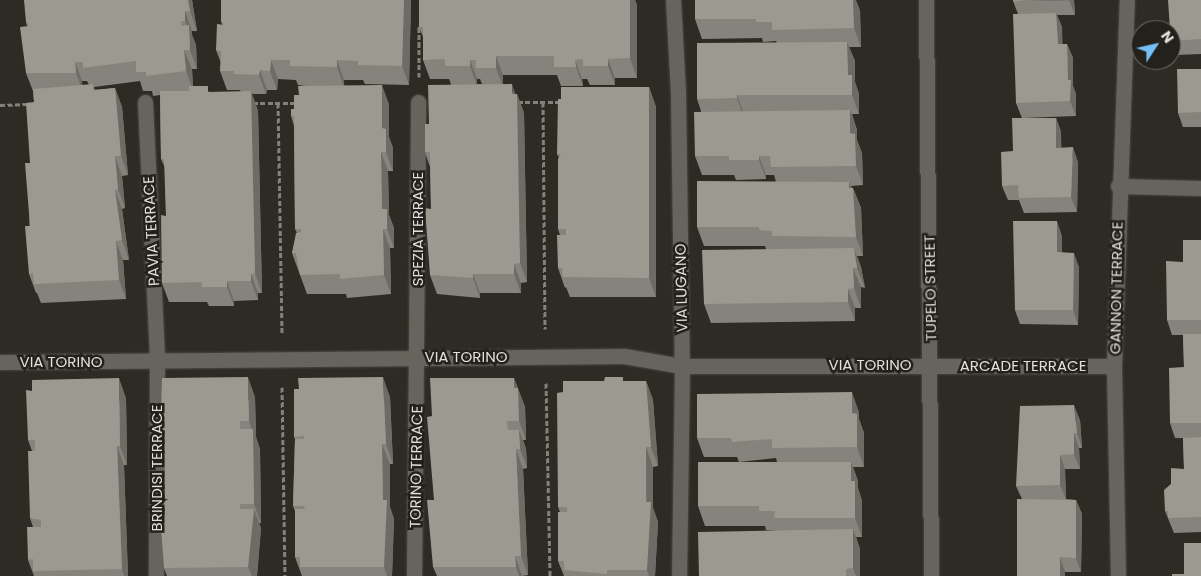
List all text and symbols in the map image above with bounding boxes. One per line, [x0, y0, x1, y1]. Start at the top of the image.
north arrow [1131, 20, 1181, 70]
text: N [1156, 27, 1179, 47]
street label: SPEZIA TERRACE [409, 172, 427, 286]
street label: PAVIA TERRACE [139, 176, 163, 286]
street label: GANNON TERRACE [1106, 222, 1126, 354]
street label: TUPELO STREET [920, 235, 940, 341]
street label: VIA LUGANO [671, 244, 691, 332]
street label: VIA TORINO [425, 348, 507, 366]
street label: VIA TORINO [20, 353, 102, 371]
street label: VIA TORINO [829, 356, 911, 374]
street label: ARCADE TERRACE [960, 357, 1086, 375]
street label: BRINDISI TERRACE [148, 405, 166, 531]
street label: TORINO TERRACE [406, 406, 426, 528]

